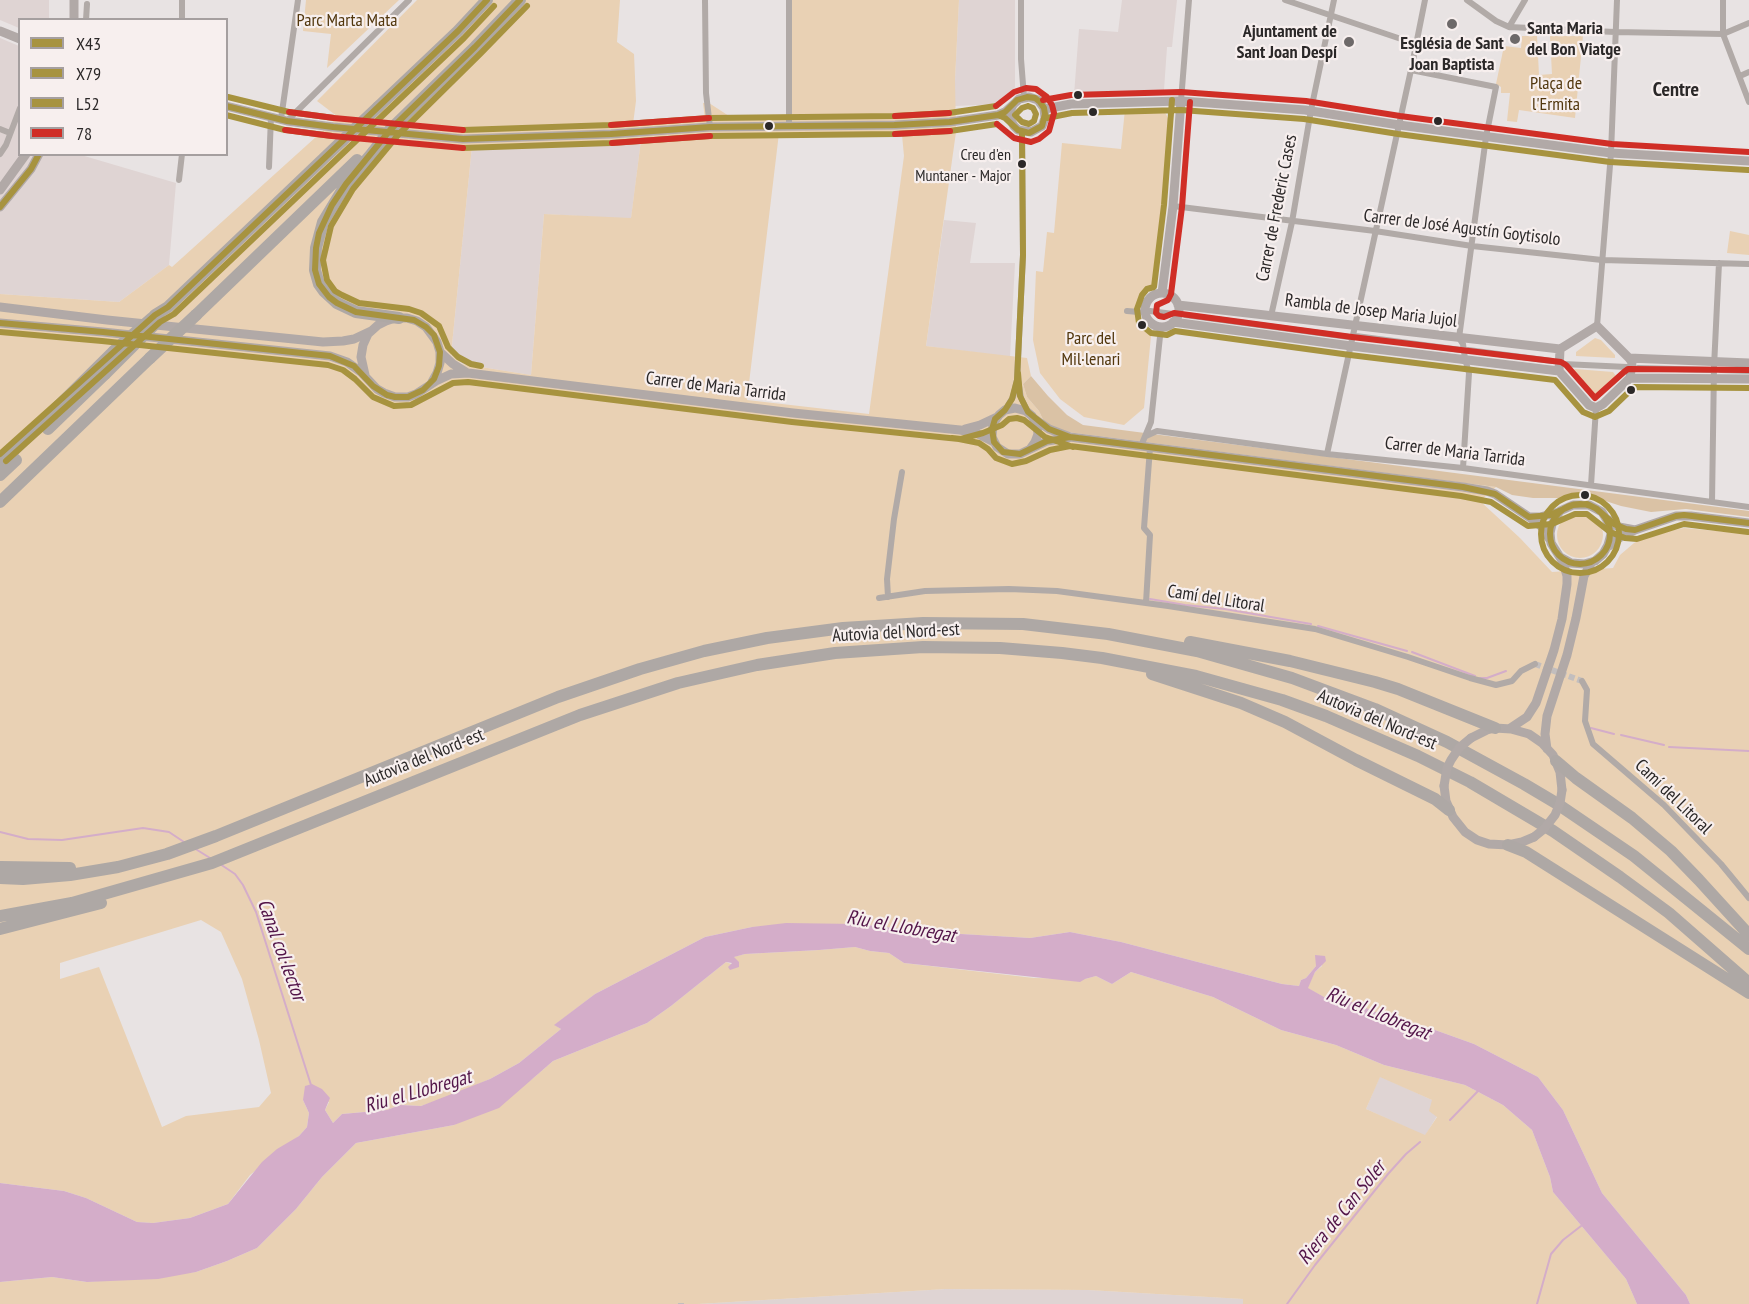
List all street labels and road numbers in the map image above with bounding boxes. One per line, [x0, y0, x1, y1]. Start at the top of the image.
street label: Carrer de Frederic Cases [1252, 133, 1302, 283]
street label: Carrer de José Agustín Goytisolo [1362, 205, 1562, 251]
street label: Rambla de Josep Maria Jujol [1284, 290, 1458, 332]
street label: Carrer de Maria Tarrida [645, 368, 787, 406]
street label: Carrer de Maria Tarrida [1384, 433, 1526, 471]
street label: Camí del Litoral [1166, 581, 1266, 617]
street label: Autovia del Nord-est [832, 619, 960, 647]
street label: Autovia del Nord-est [1314, 685, 1440, 755]
street label: Autovia del Nord-est [361, 724, 487, 792]
street label: Camí del Litoral [1630, 755, 1716, 839]

